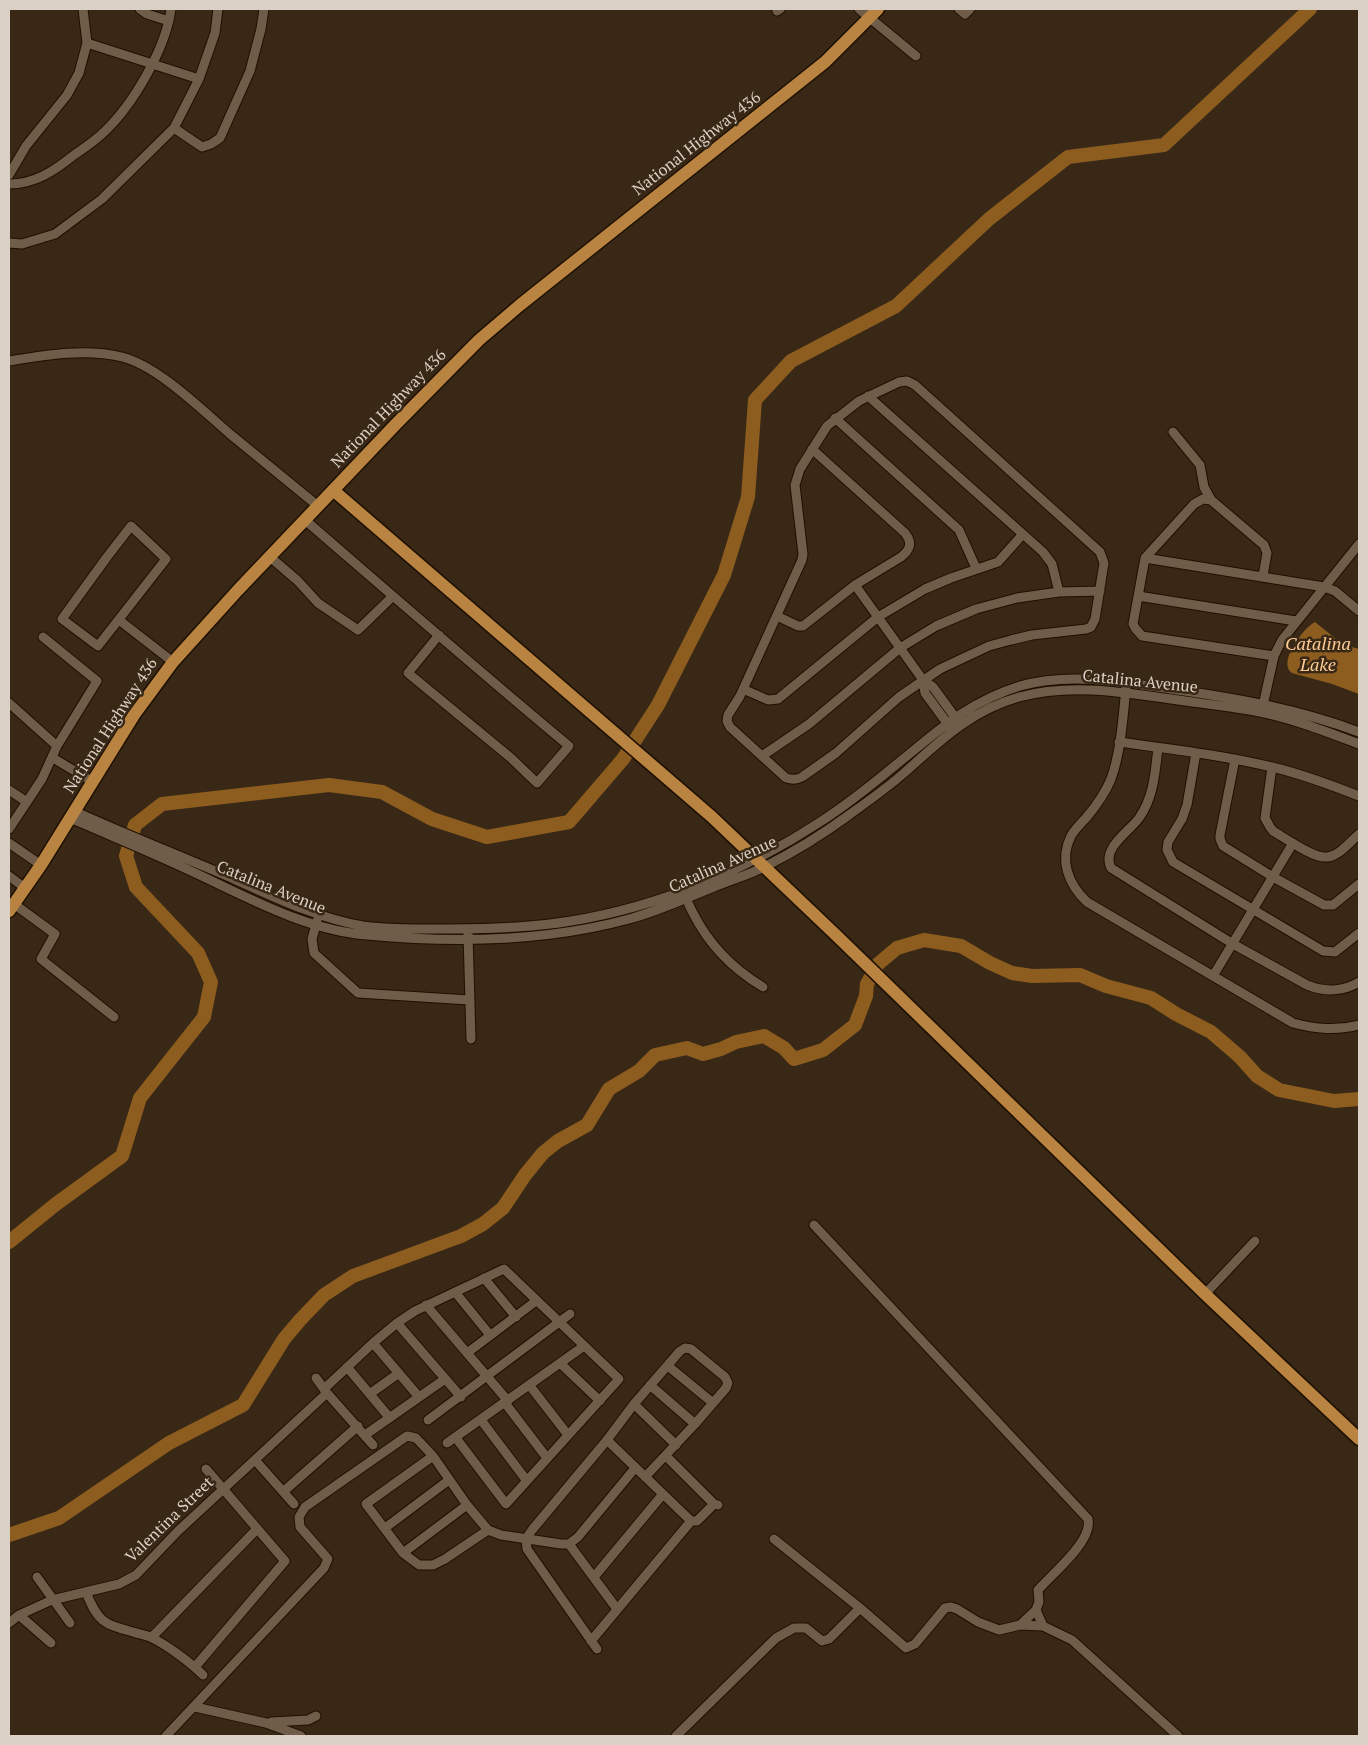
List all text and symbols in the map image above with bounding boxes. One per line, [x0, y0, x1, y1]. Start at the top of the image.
street label: National Highway 436 [629, 88, 765, 200]
street label: National Highway 436 [327, 346, 451, 472]
water label: Catalina Lake [1285, 634, 1351, 676]
street label: National Highway 436 [60, 655, 162, 797]
street label: Catalina Avenue [1081, 666, 1199, 698]
street label: Catalina Avenue [666, 833, 780, 897]
street label: Catalina Avenue [214, 857, 328, 919]
street label: Valentina Street [122, 1473, 218, 1567]

